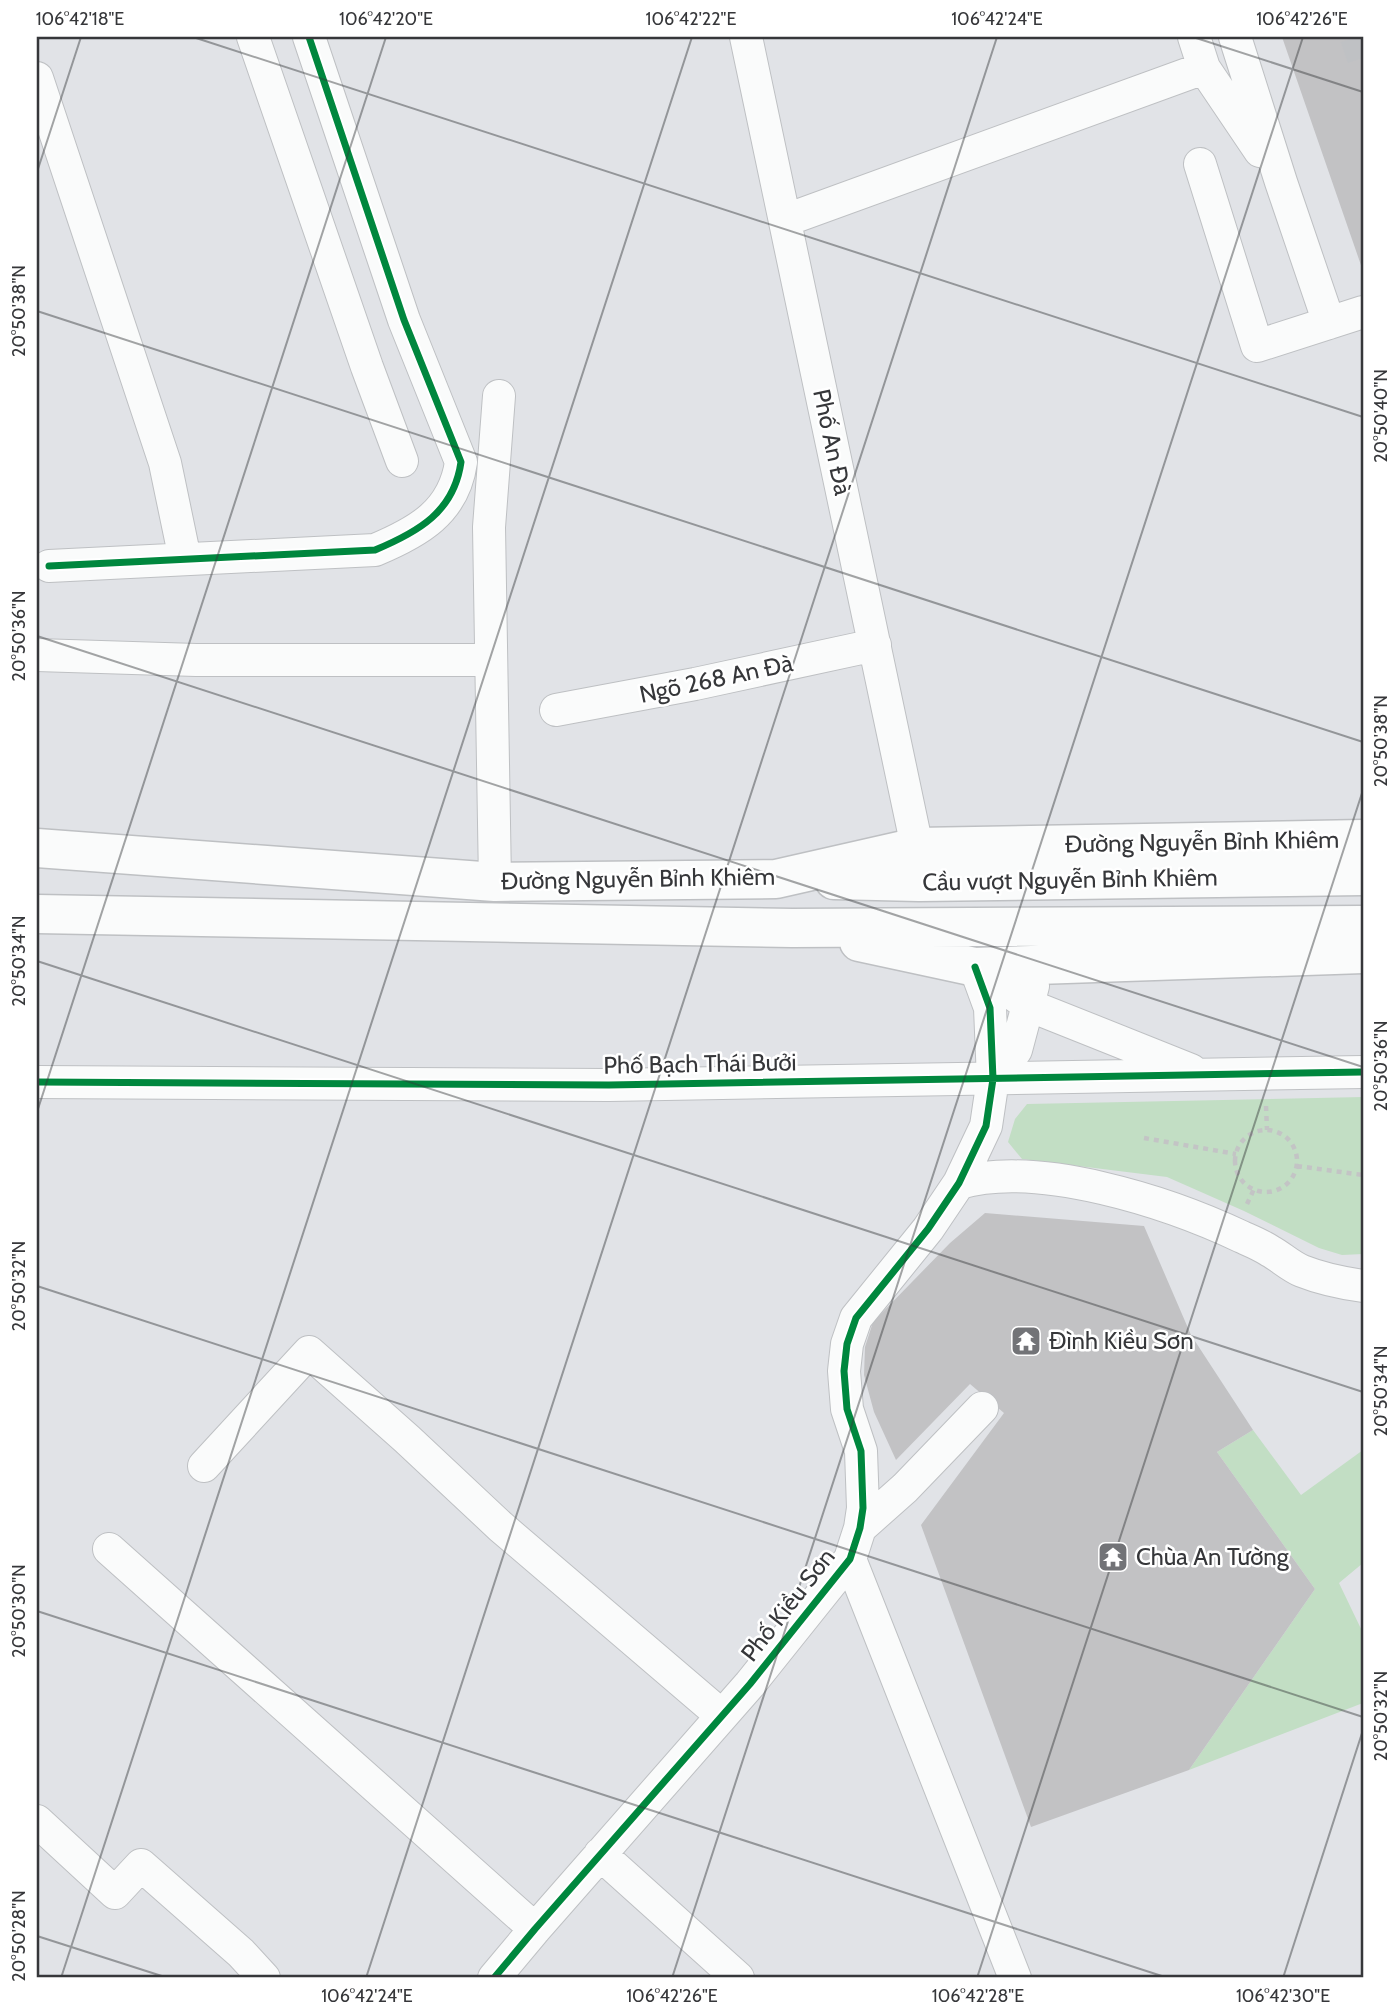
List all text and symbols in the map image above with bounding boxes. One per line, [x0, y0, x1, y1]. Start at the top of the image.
text: 106°42'18"E [36, 8, 124, 30]
text: 106°42'20"E [339, 8, 433, 30]
text: 106°42'22"E [646, 8, 736, 30]
text: 106°42'24"E [951, 8, 1043, 30]
text: 106°42'26"E [1256, 8, 1348, 30]
text: 20°50'38"N [8, 265, 30, 357]
text: 20°50'40"N [1370, 369, 1392, 463]
street label: Phố An Đà [807, 386, 858, 498]
text: 20°50'36"N [8, 590, 30, 682]
street label: Ngõ 268 An Đà [637, 648, 796, 709]
text: 20°50'38"N [1370, 695, 1392, 787]
street label: Đường Nguyễn Bỉnh Khiêm [1065, 825, 1339, 858]
street label: Đường Nguyễn Bỉnh Khiêm [501, 862, 775, 895]
street label: Cầu vượt Nguyễn Bỉnh Khiêm [922, 862, 1218, 897]
text: 20°50'34"N [8, 915, 30, 1007]
text: 20°50'36"N [1370, 1020, 1392, 1112]
street label: Phố Bạch Thái Bưởi [603, 1047, 797, 1080]
text: 20°50'32"N [8, 1241, 30, 1331]
temple icon: Đình Kiều Sơn [1009, 1324, 1043, 1358]
place label: Đình Kiều Sơn [1049, 1326, 1194, 1355]
text: 20°50'34"N [1370, 1345, 1392, 1437]
temple icon: Chùa An Tường [1096, 1540, 1130, 1574]
street label: Phố Kiều Sơn [735, 1542, 841, 1667]
place label: Chùa An Tường [1136, 1542, 1290, 1571]
text: 20°50'30"N [8, 1564, 30, 1658]
text: 20°50'32"N [1370, 1671, 1392, 1761]
text: 20°50'28"N [8, 1890, 30, 1982]
text: 106°42'24"E [321, 1985, 413, 2007]
text: 106°42'26"E [626, 1985, 718, 2007]
text: 106°42'28"E [932, 1985, 1024, 2007]
text: 106°42'30"E [1236, 1985, 1330, 2007]

